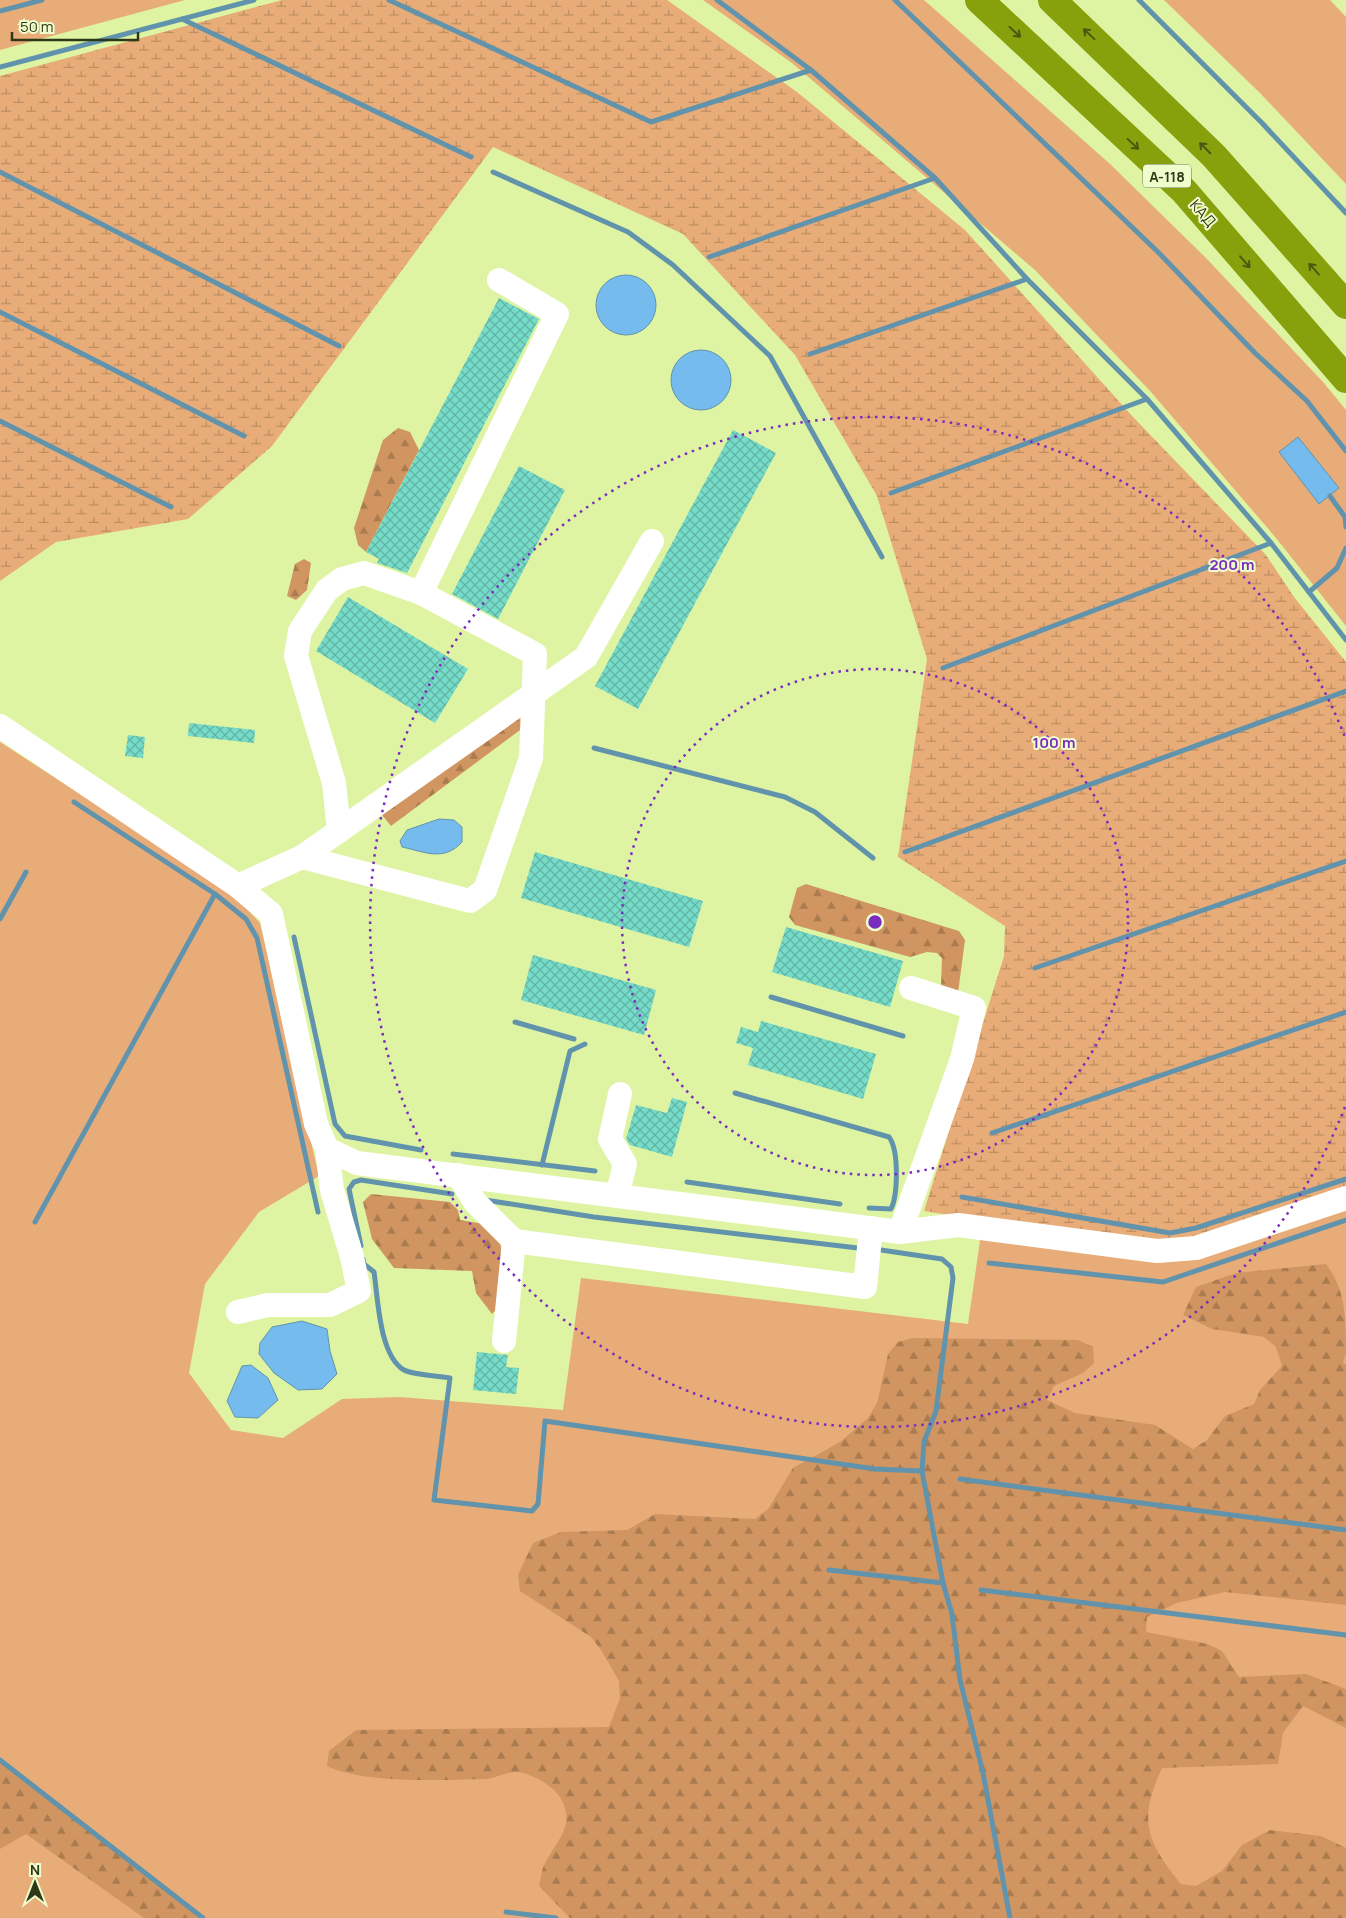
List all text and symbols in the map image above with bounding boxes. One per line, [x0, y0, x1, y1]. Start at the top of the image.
scale bar [12, 10, 139, 42]
text: 50 m [20, 16, 54, 37]
one-way arrow [1009, 26, 1021, 38]
one-way arrow [1082, 28, 1095, 40]
one-way arrow [1127, 138, 1140, 150]
one-way arrow [1199, 142, 1211, 154]
road number: А-118 [1143, 165, 1191, 188]
street label: КАД [1185, 195, 1221, 231]
one-way arrow [1239, 255, 1251, 268]
one-way arrow [1308, 262, 1319, 275]
text: 200 m [1209, 554, 1255, 575]
text: 100 m [1033, 732, 1075, 753]
centre of rings [866, 913, 884, 931]
north arrow [10, 1858, 60, 1908]
text: N [30, 1860, 40, 1879]

